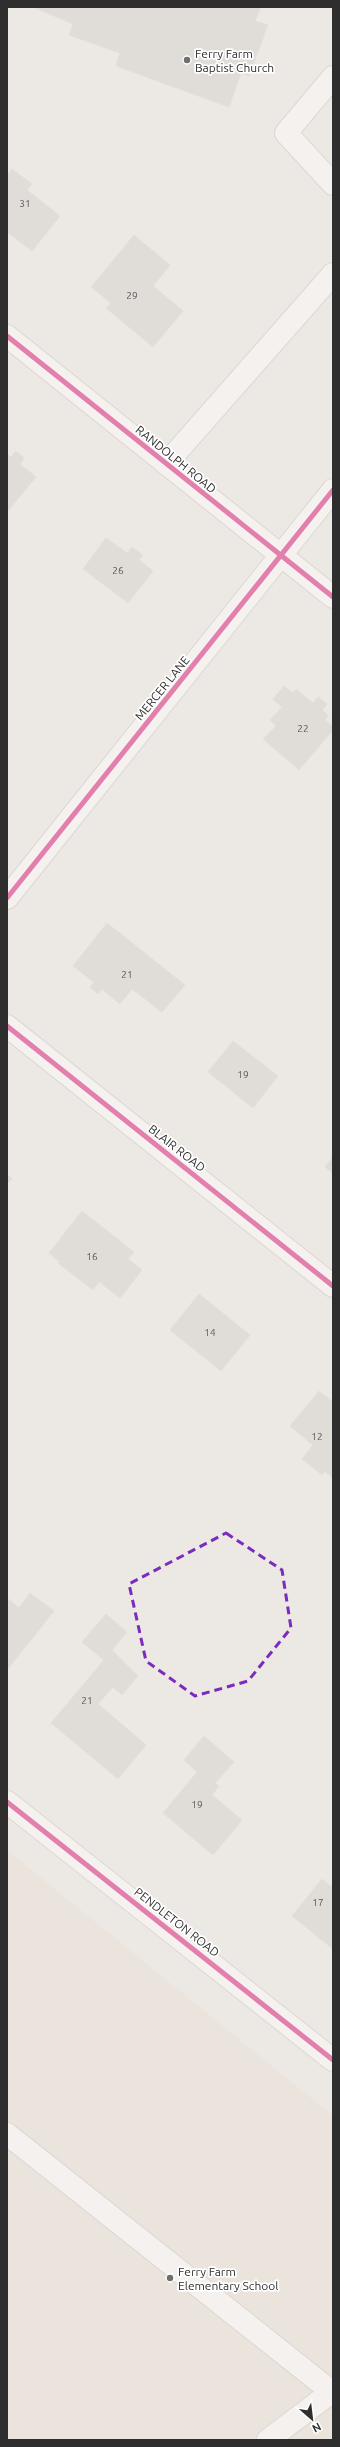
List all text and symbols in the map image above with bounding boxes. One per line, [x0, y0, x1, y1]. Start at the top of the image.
place label: Ferry Farm Baptist Church [195, 47, 274, 74]
marker: Ferry Farm Baptist Church [182, 55, 192, 65]
house number: 31 [19, 198, 31, 209]
house number: 29 [126, 290, 138, 301]
street label: RANDOLPH ROAD [133, 423, 219, 495]
house number: 26 [112, 565, 124, 576]
street label: MERCER LANE [132, 653, 192, 723]
house number: 22 [297, 723, 309, 734]
house number: 21 [121, 969, 133, 980]
house number: 19 [237, 1069, 249, 1080]
street label: BLAIR ROAD [146, 1122, 208, 1174]
house number: 16 [86, 1251, 98, 1262]
house number: 14 [204, 1327, 216, 1338]
house number: 12 [311, 1431, 323, 1442]
house number: 21 [81, 1695, 93, 1706]
house number: 19 [191, 1799, 203, 1810]
street label: PENDLETON ROAD [132, 1885, 222, 1959]
house number: 17 [312, 1897, 324, 1908]
place label: Ferry Farm Elementary School [178, 2265, 278, 2292]
marker: Ferry Farm Elementary School [165, 2273, 175, 2283]
north arrow [292, 2399, 332, 2439]
text: N [310, 2421, 323, 2435]

